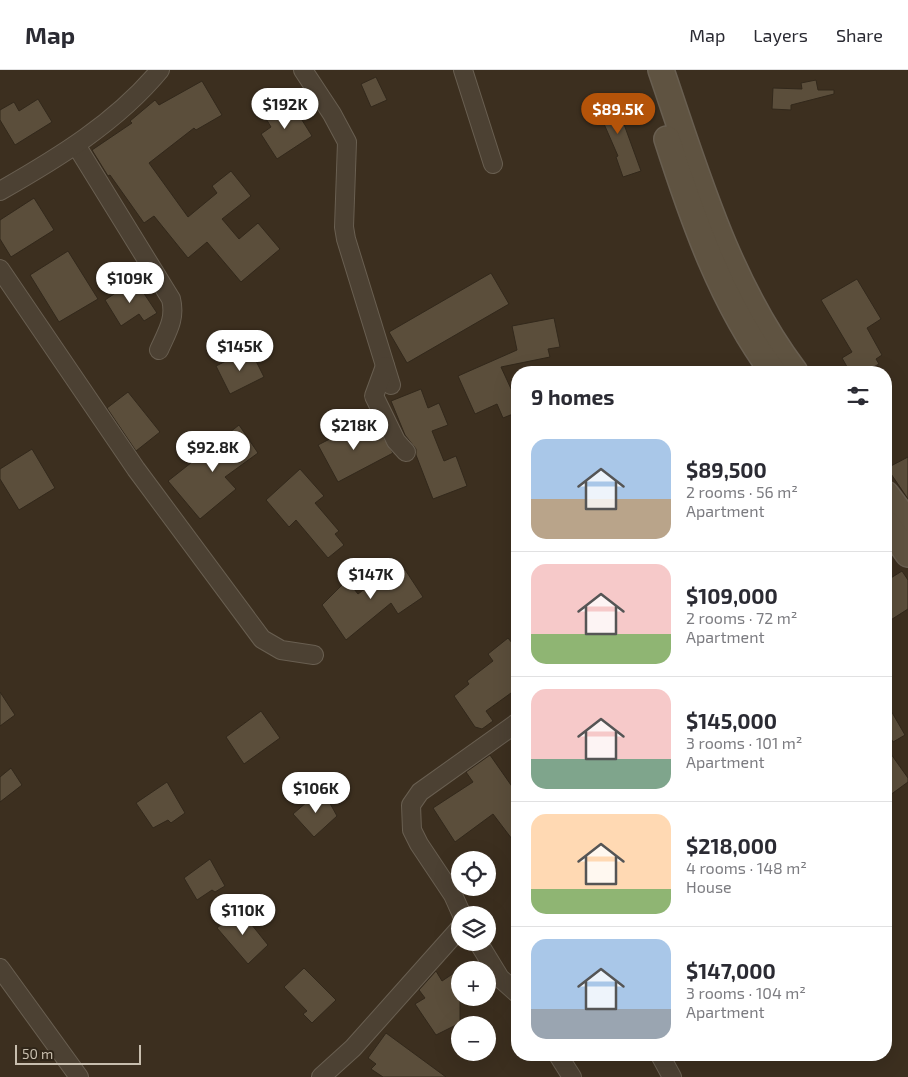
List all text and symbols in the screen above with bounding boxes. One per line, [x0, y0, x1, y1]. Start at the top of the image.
text: Map [25, 20, 75, 49]
text: Map [689, 24, 725, 46]
text: Layers [753, 24, 808, 46]
text: Share [836, 24, 883, 46]
pin: $192K [250, 88, 320, 130]
pin: $89.5K [577, 92, 659, 135]
text: $192K [262, 94, 308, 113]
text: $89.5K [592, 99, 644, 118]
pin: $109K [95, 262, 165, 304]
text: $109K [107, 268, 153, 287]
pin: $145K [205, 330, 275, 372]
text: $145K [217, 336, 263, 355]
icon: filters [844, 382, 872, 410]
text: 9 homes [531, 384, 614, 409]
pin: $218K [319, 408, 389, 451]
text: $218K [331, 415, 377, 434]
pin: $92.8K [172, 430, 254, 473]
text: $92.8K [187, 437, 239, 456]
text: $89,500 [686, 457, 767, 482]
icon: home [571, 459, 631, 519]
text: 2 rooms · 56 m² [686, 482, 798, 501]
text: Apartment [686, 501, 765, 520]
pin: $147K [336, 558, 406, 600]
text: $147K [349, 564, 393, 583]
text: $109,000 [686, 583, 778, 608]
icon: home [571, 584, 631, 644]
text: 2 rooms · 72 m² [686, 608, 797, 627]
text: Apartment [686, 627, 765, 646]
text: $145,000 [686, 708, 777, 733]
icon: home [571, 709, 631, 769]
text: 3 rooms · 101 m² [686, 733, 803, 752]
text: Apartment [686, 752, 765, 771]
pin: $106K [281, 772, 351, 814]
text: $106K [293, 778, 339, 797]
text: $218,000 [686, 833, 777, 858]
icon: home [571, 834, 631, 894]
map controls [451, 851, 496, 1061]
button: locate [451, 851, 496, 896]
text: 4 rooms · 148 m² [686, 858, 807, 877]
text: House [686, 877, 732, 896]
pin: $110K [208, 894, 278, 936]
text: $110K [221, 900, 265, 919]
button: layers [451, 906, 496, 951]
text: $147,000 [686, 958, 776, 983]
icon: home [571, 959, 631, 1019]
button: + [451, 961, 496, 1006]
text: 3 rooms · 104 m² [686, 983, 806, 1002]
text: Apartment [686, 1002, 765, 1021]
button: − [451, 1016, 496, 1061]
scale bar [15, 1042, 141, 1065]
text: 50 m [22, 1045, 53, 1062]

